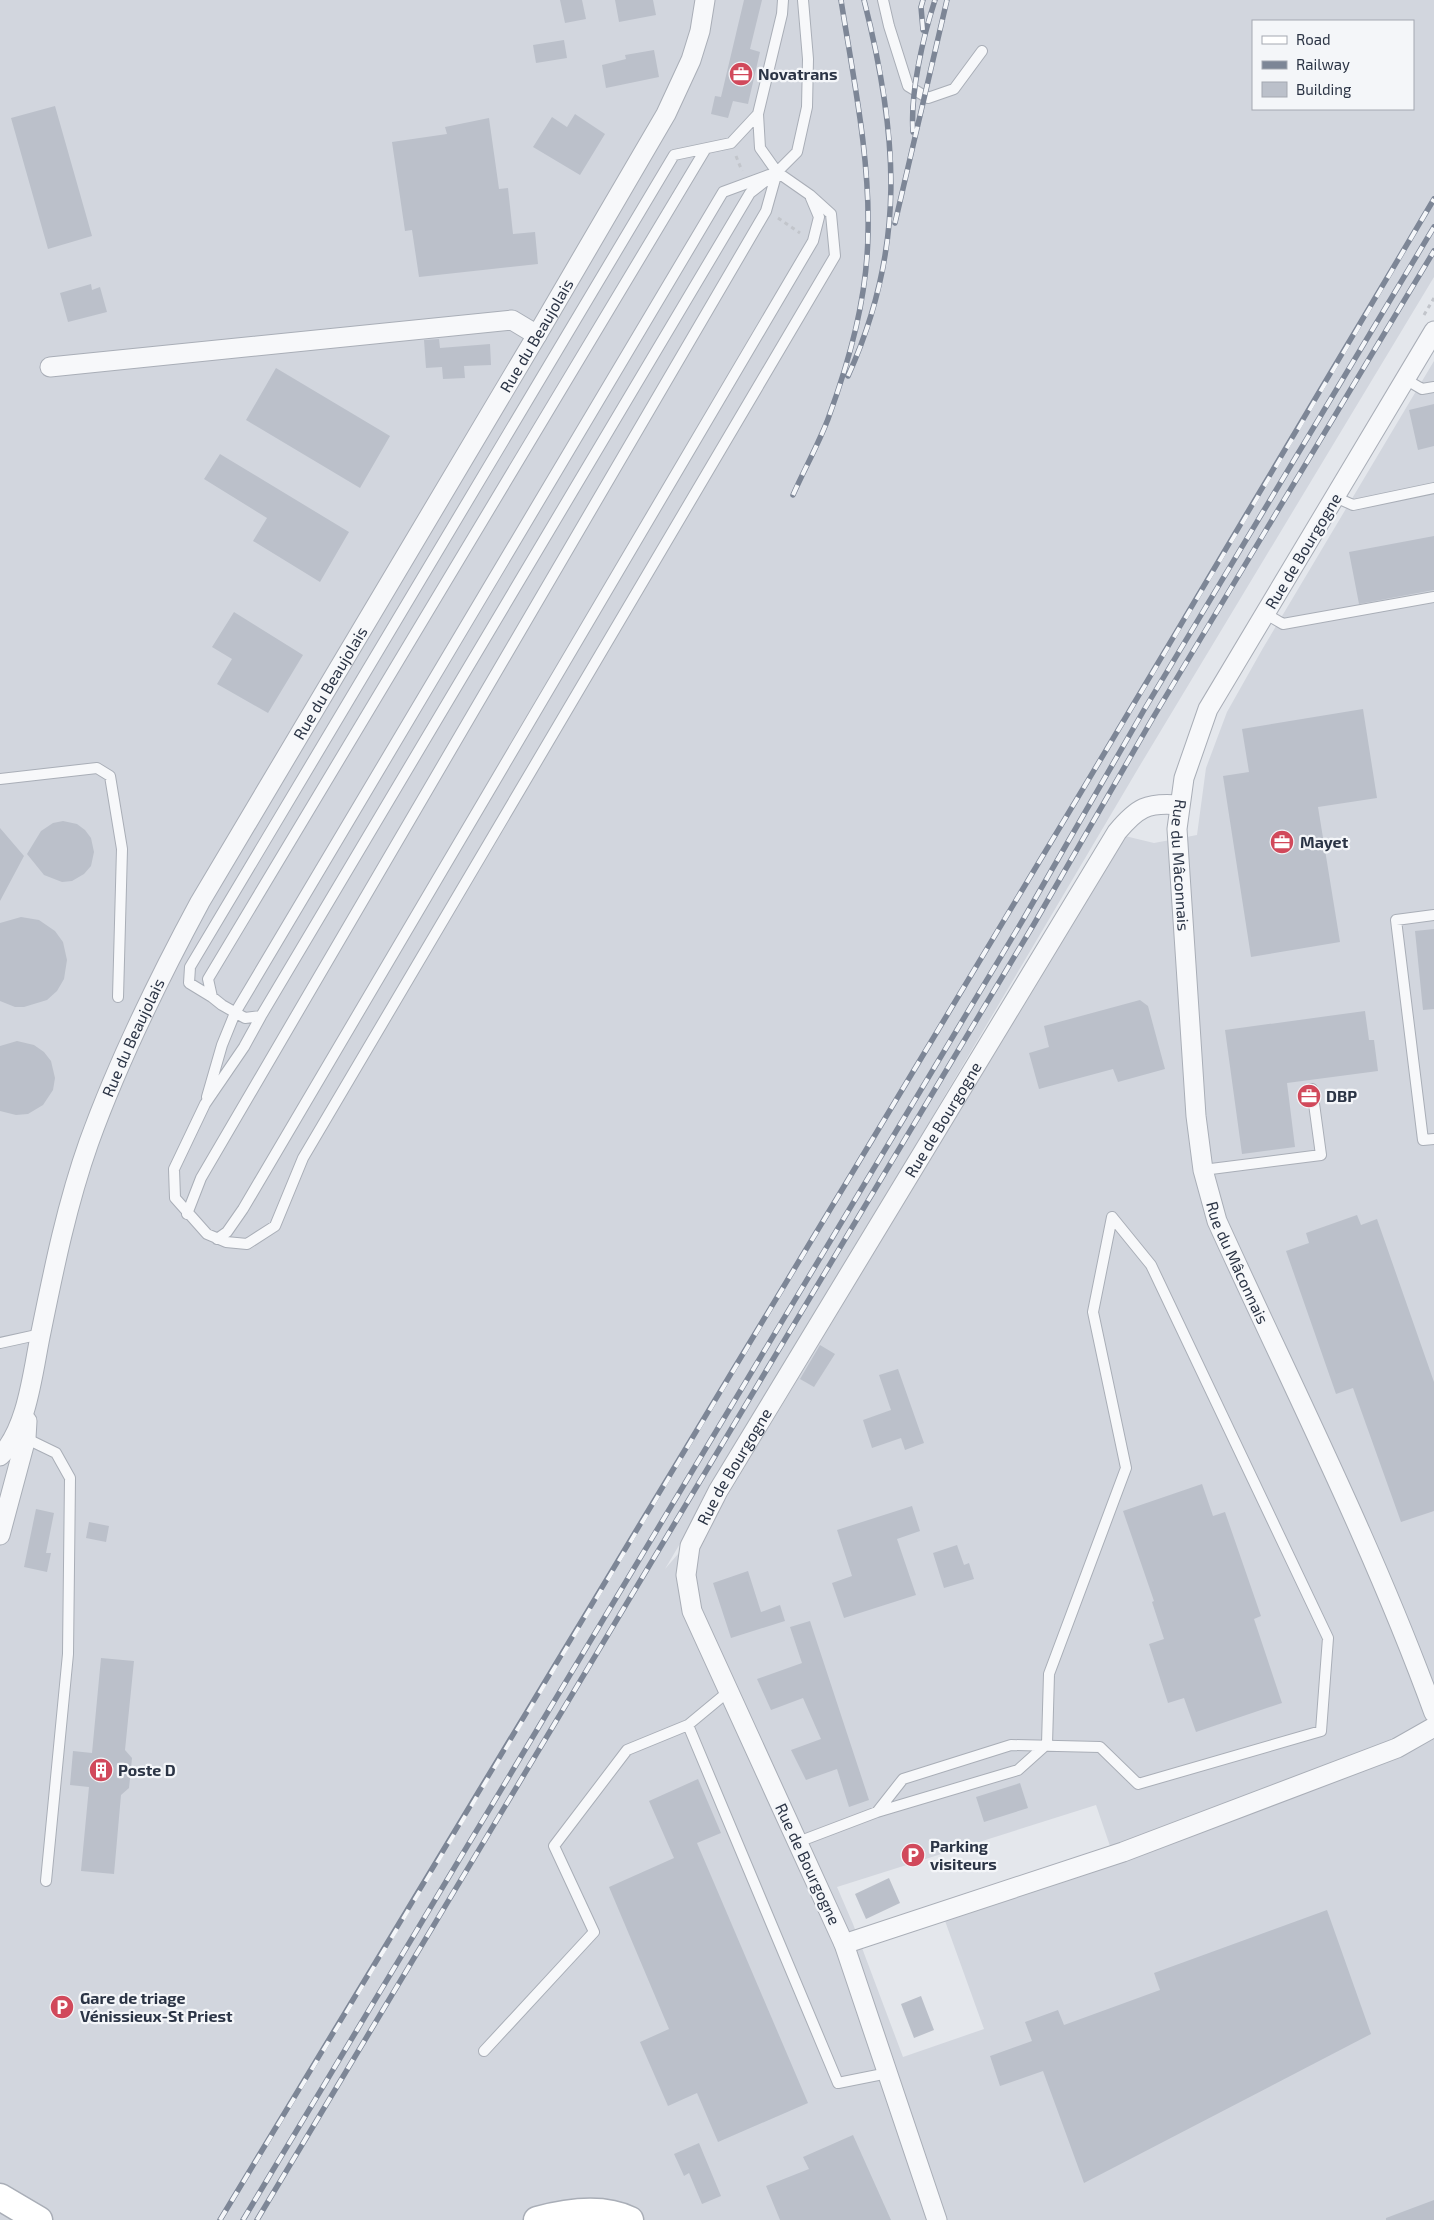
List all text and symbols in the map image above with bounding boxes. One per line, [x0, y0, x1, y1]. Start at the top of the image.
legend [1252, 20, 1414, 110]
text: Road [1296, 30, 1331, 48]
text: Railway [1296, 55, 1350, 73]
office icon: Novatrans [728, 61, 754, 87]
place label: Novatrans [758, 64, 837, 83]
text: Building [1296, 80, 1352, 98]
street label: Rue du Beaujolais [495, 275, 577, 395]
street label: Rue de Bourgogne [1261, 489, 1345, 612]
street label: Rue du Beaujolais [289, 623, 371, 743]
street label: Rue du Mâconnais [1168, 798, 1194, 932]
office icon: Mayet [1269, 829, 1295, 855]
place label: Mayet [1300, 832, 1349, 852]
street label: Rue du Beaujolais [97, 975, 168, 1099]
street label: Rue de Bourgogne [900, 1058, 985, 1181]
office icon: DBP [1296, 1083, 1322, 1109]
place label: DBP [1326, 1086, 1357, 1105]
street label: Rue du Mâconnais [1203, 1199, 1273, 1327]
street label: Rue de Bourgogne [692, 1404, 775, 1528]
building icon: Poste D [88, 1757, 114, 1783]
place label: Poste D [118, 1760, 176, 1779]
street label: Rue de Bourgogne [772, 1800, 845, 1928]
place label: Parking visiteurs [930, 1836, 997, 1873]
parking icon: Parking visiteurs [900, 1842, 926, 1868]
place label: Gare de triage Vénissieux-St Priest [80, 1988, 233, 2025]
parking icon: Gare de triage Vénissieux-St Priest [49, 1994, 75, 2020]

